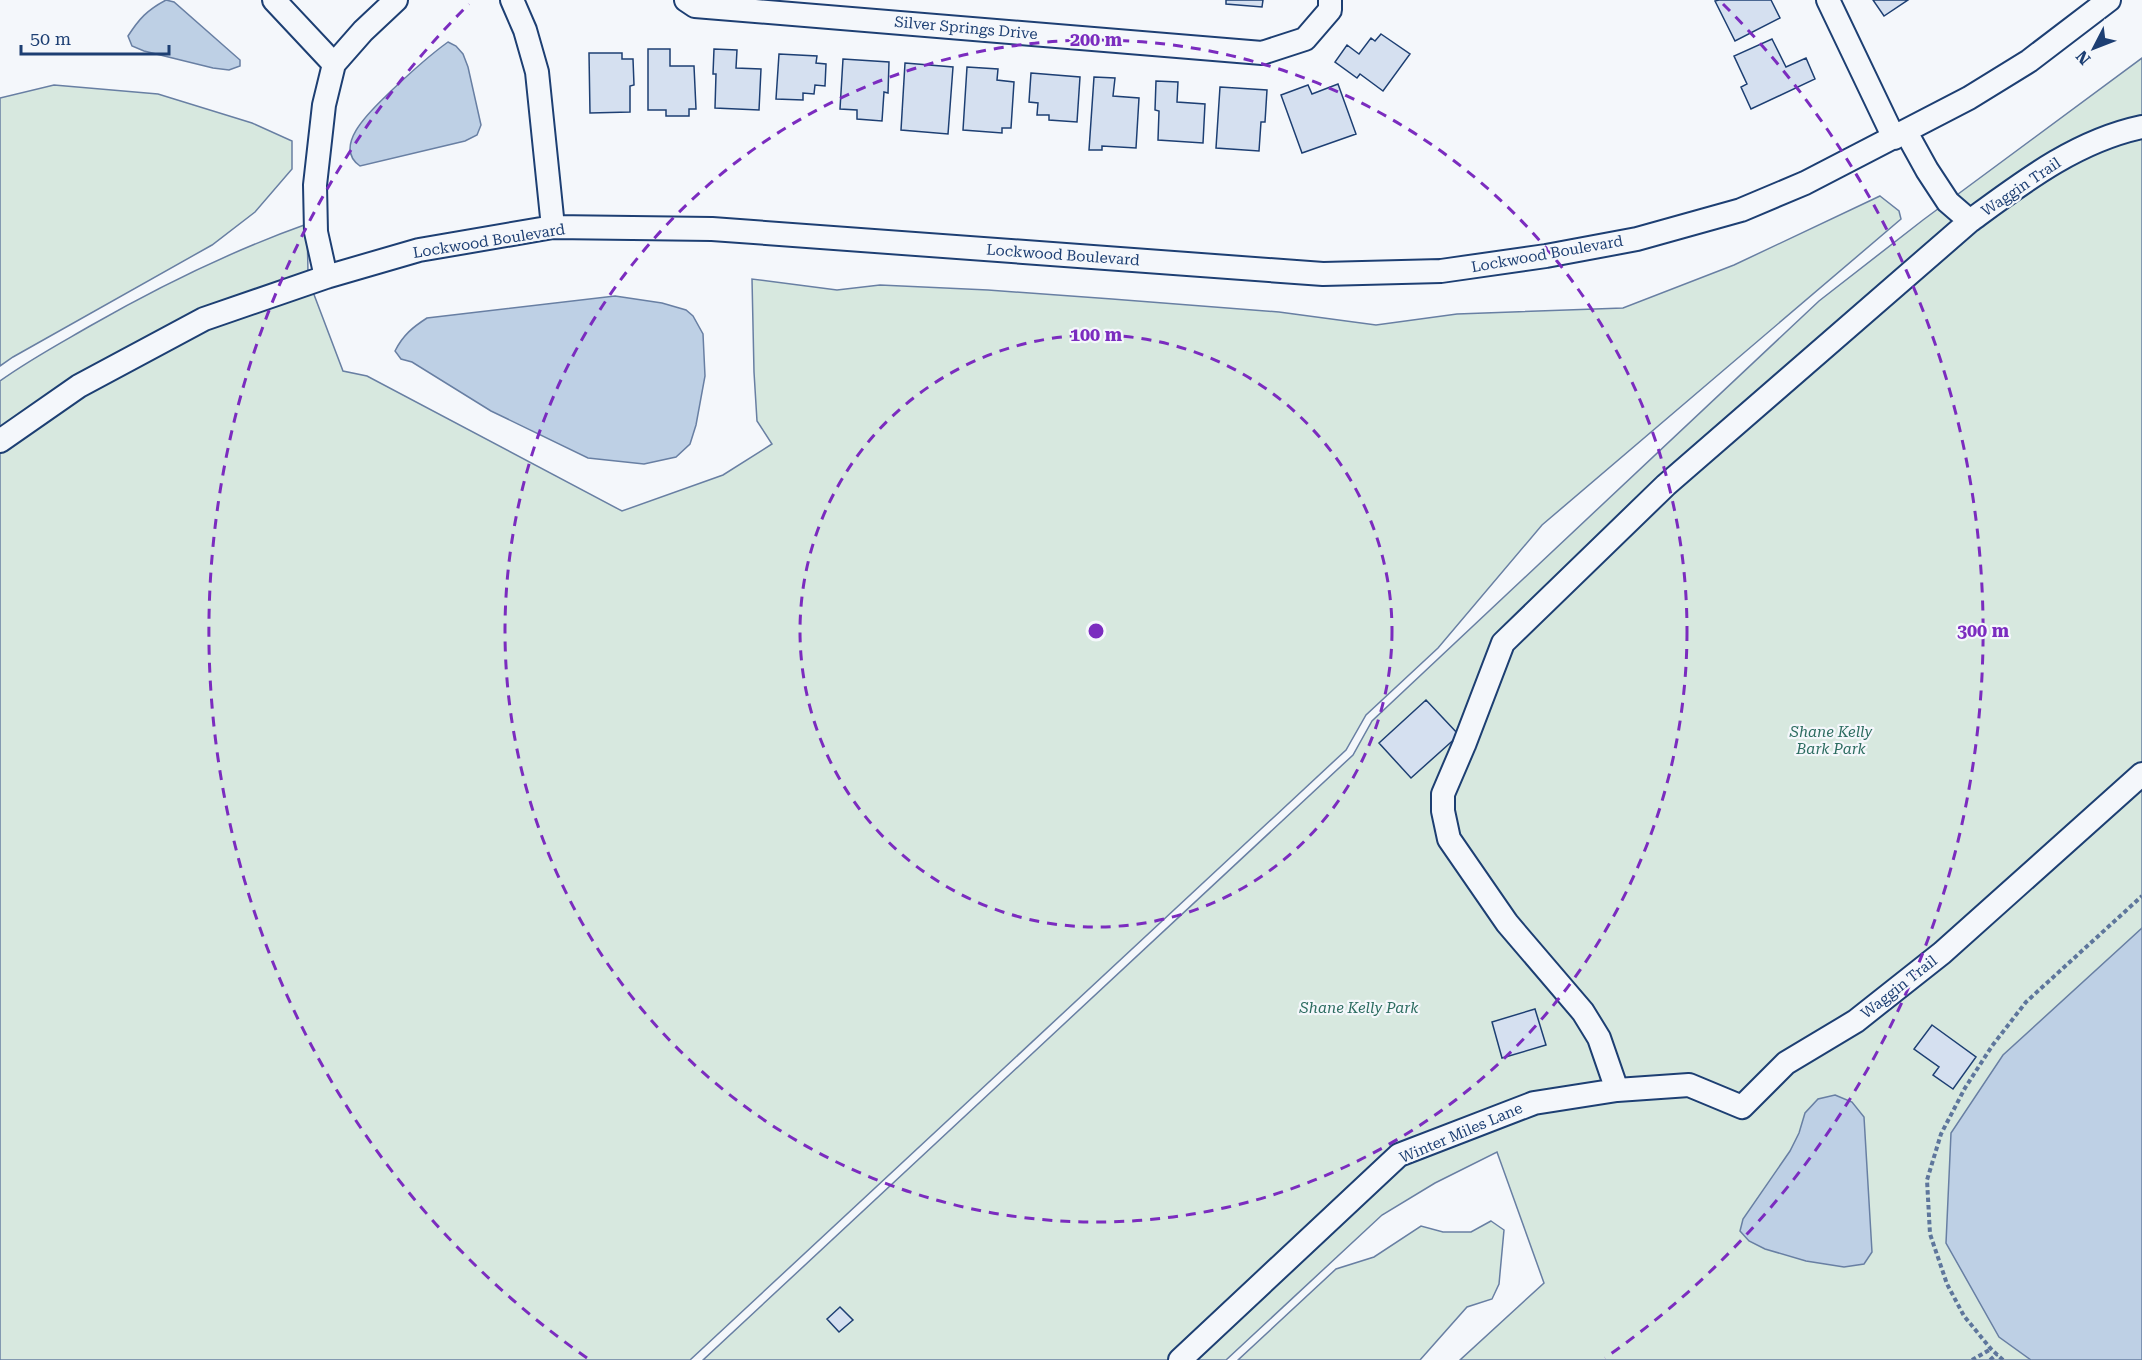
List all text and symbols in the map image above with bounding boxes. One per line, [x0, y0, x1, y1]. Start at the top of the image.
street label: Silver Springs Drive [894, 13, 1038, 43]
scale bar [21, 18, 170, 56]
north arrow [2064, 18, 2124, 78]
text: 50 m [30, 28, 71, 49]
text: 200 m [1070, 29, 1123, 50]
text: N [2072, 47, 2094, 69]
street label: Waggin Trail [1978, 154, 2064, 220]
street label: Lockwood Boulevard [412, 220, 567, 262]
street label: Lockwood Boulevard [1470, 232, 1625, 276]
street label: Lockwood Boulevard [986, 241, 1141, 269]
text: 100 m [1070, 324, 1123, 345]
text: 300 m [1957, 620, 2010, 641]
centre of rings [1086, 621, 1106, 641]
park label: Shane Kelly Bark Park [1789, 723, 1873, 758]
street label: Waggin Trail [1857, 951, 1941, 1022]
park label: Shane Kelly Park [1299, 999, 1419, 1017]
street label: Winter Miles Lane [1397, 1099, 1525, 1167]

